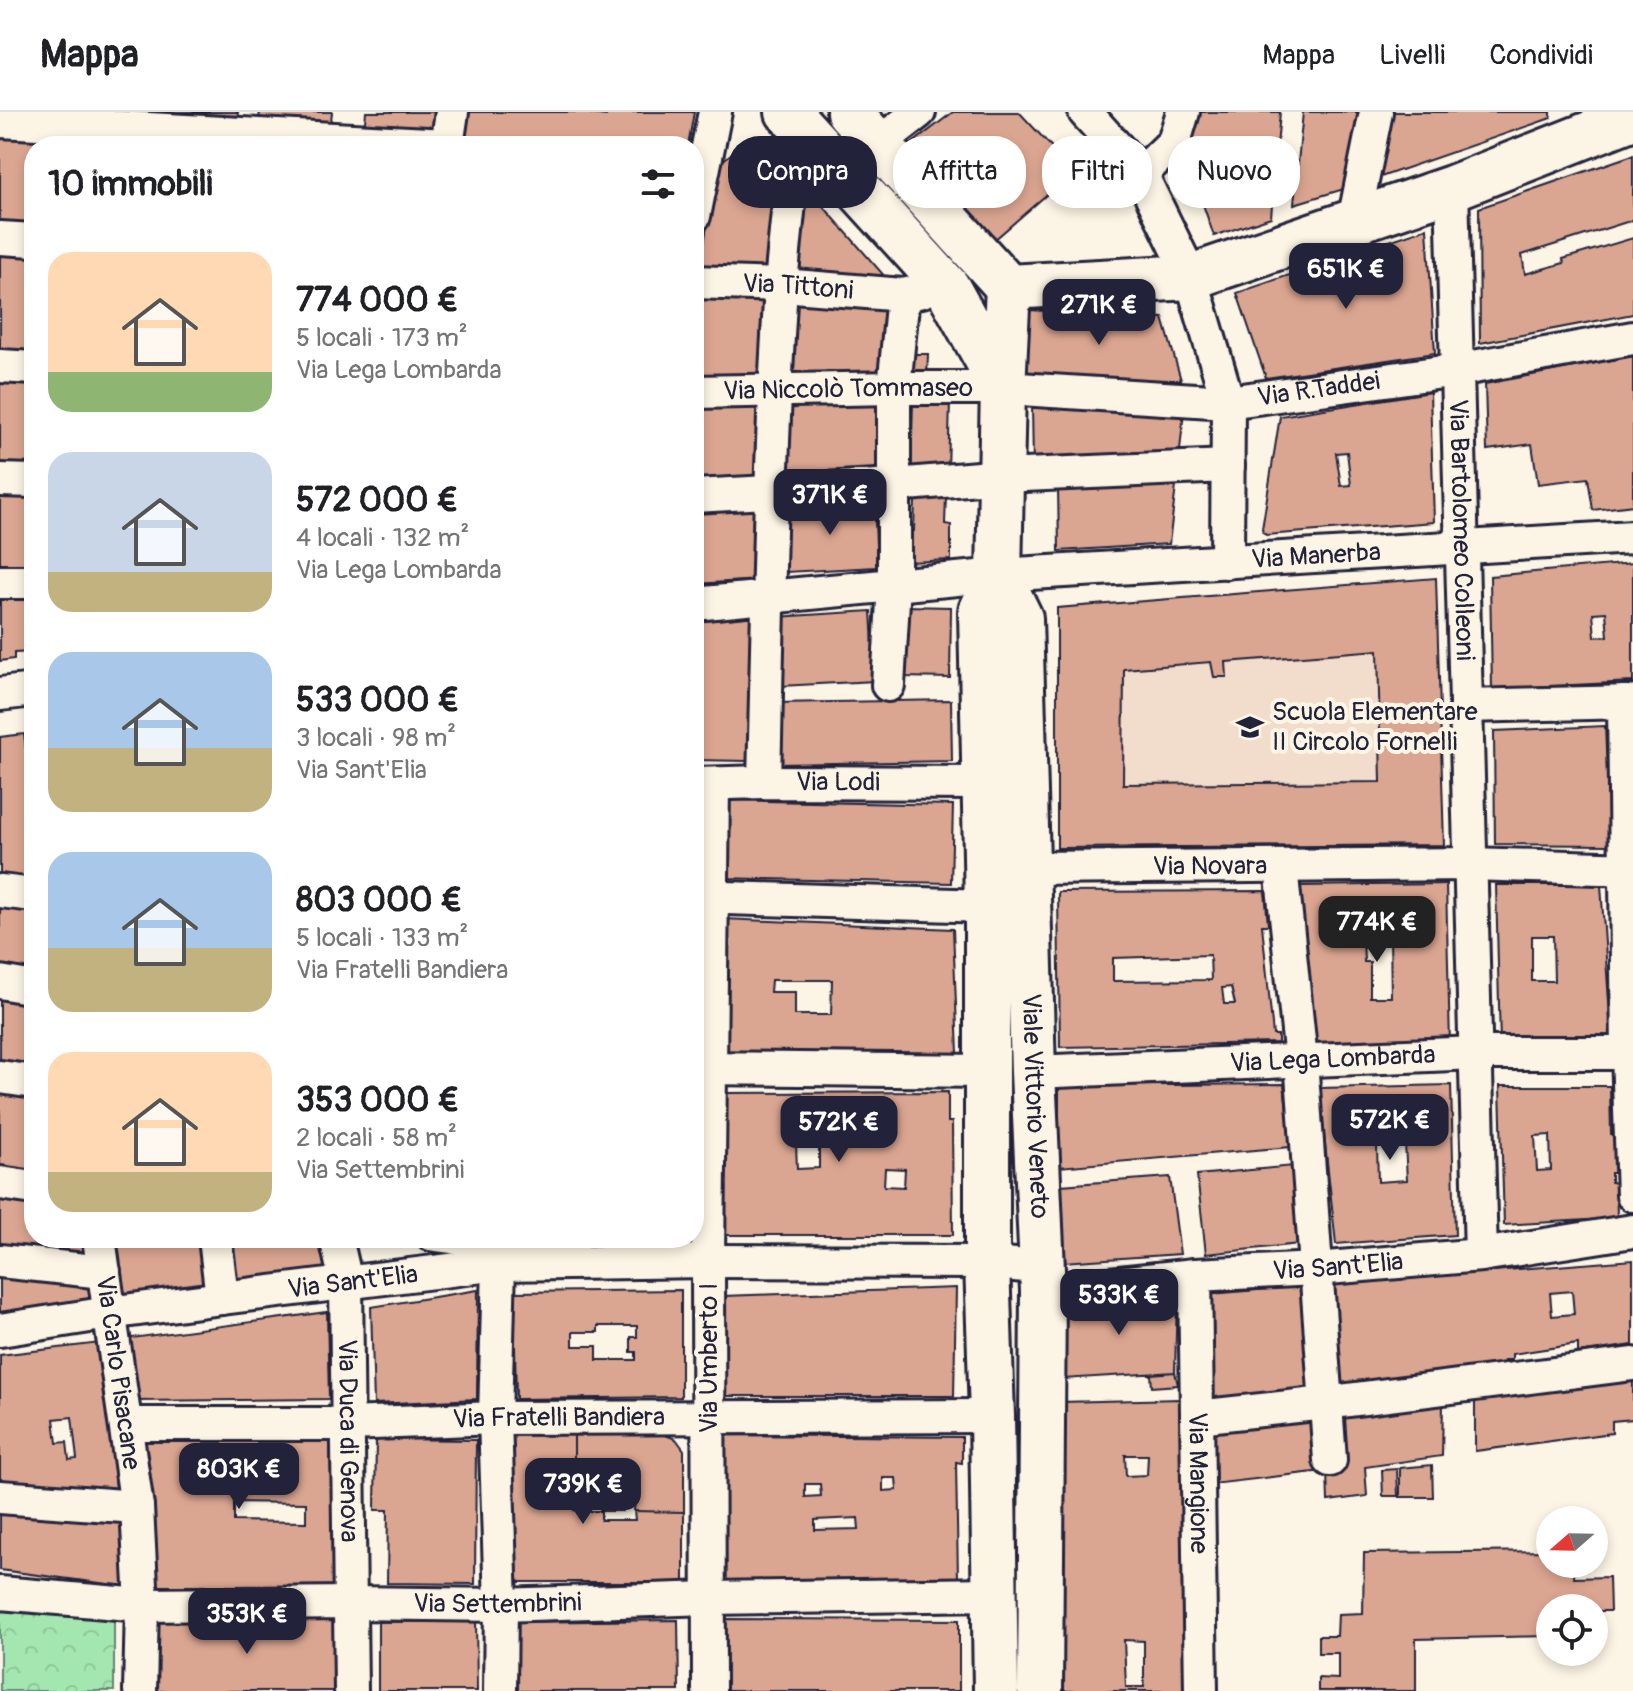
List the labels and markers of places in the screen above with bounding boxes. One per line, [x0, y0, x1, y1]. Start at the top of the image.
pin: 651K € [1281, 243, 1411, 311]
pin: 271K € [1034, 279, 1164, 347]
pin: 371K € [765, 469, 895, 537]
place label: Scuola Elementare II Circolo Fornelli [1272, 696, 1478, 758]
school or university icon: Scuola Elementare II Circolo Fornelli [1235, 712, 1265, 742]
pin: 774K € [1312, 896, 1442, 964]
pin: 572K € [1325, 1094, 1455, 1162]
pin: 572K € [774, 1096, 904, 1164]
pin: 533K € [1054, 1269, 1184, 1337]
pin: 803K € [174, 1443, 304, 1511]
pin: 739K € [518, 1458, 648, 1526]
pin: 353K € [182, 1588, 312, 1656]

